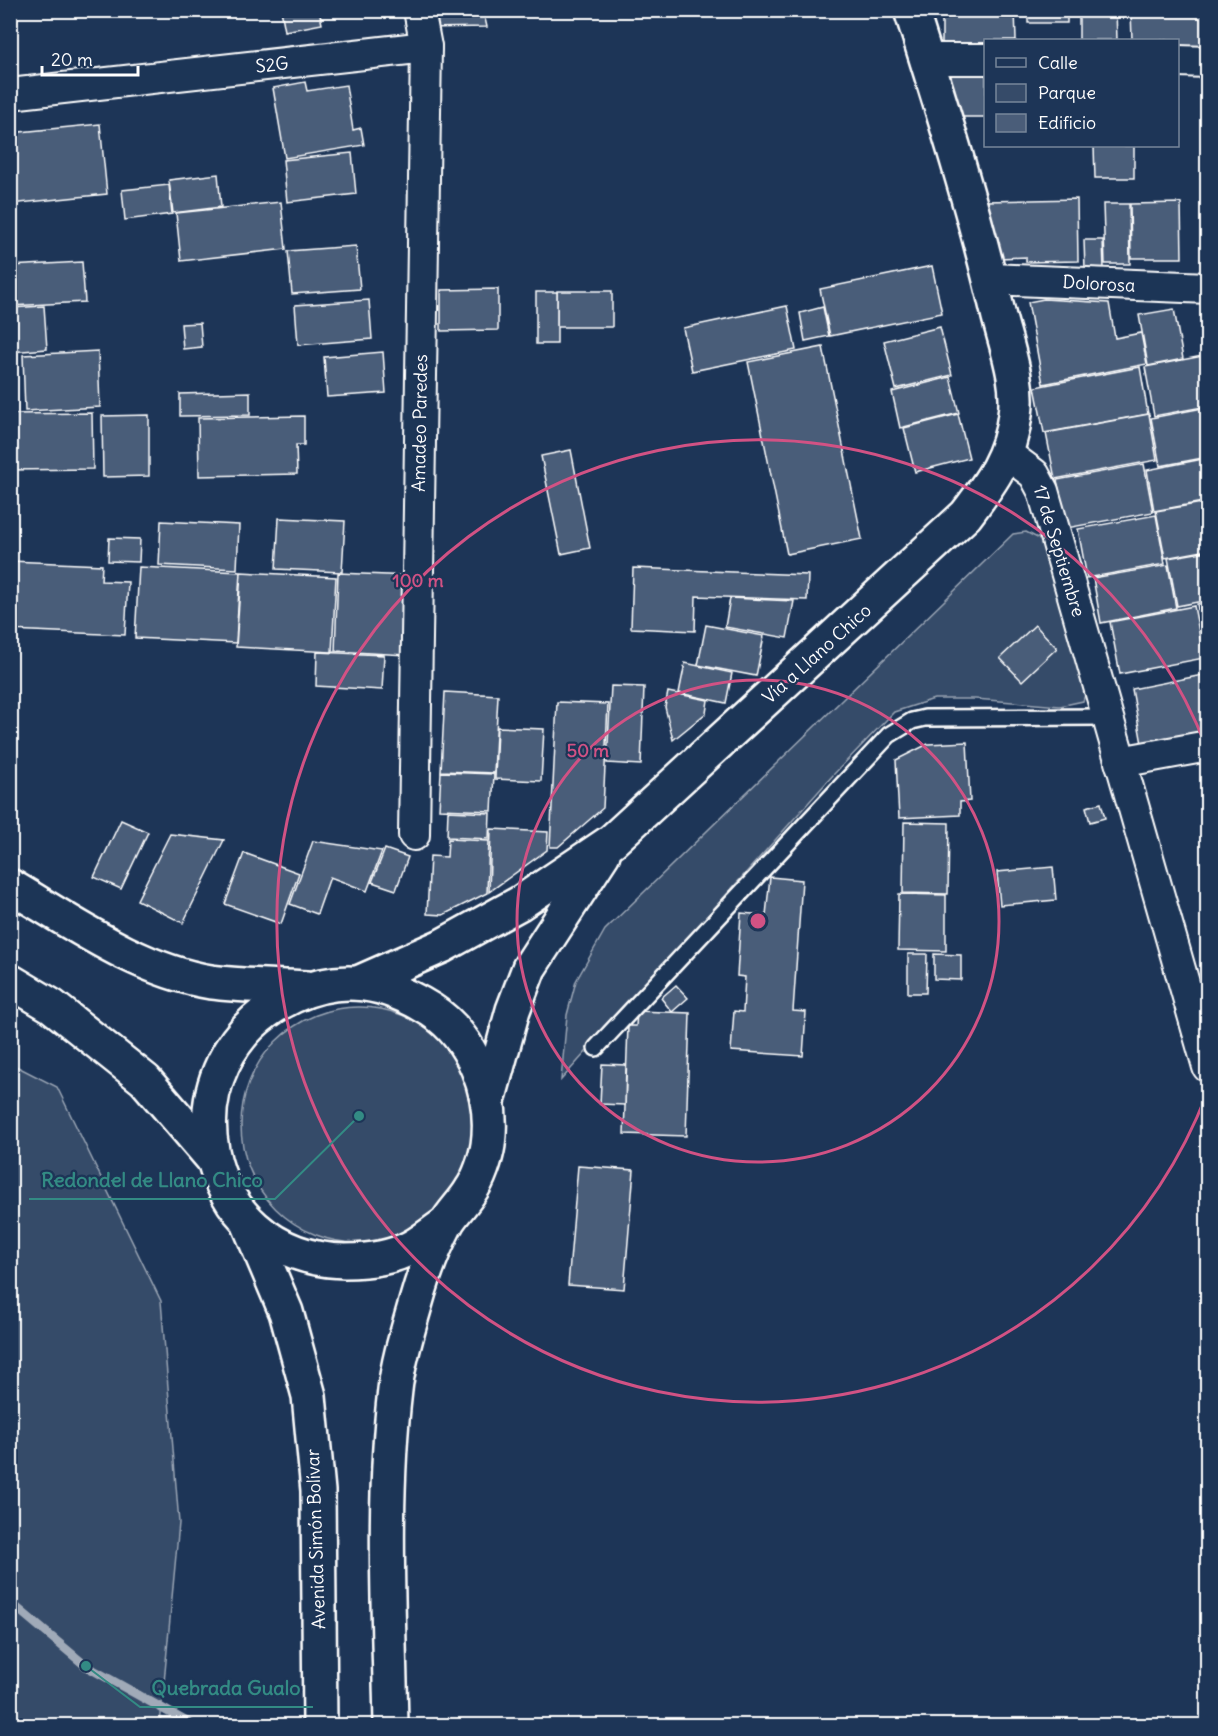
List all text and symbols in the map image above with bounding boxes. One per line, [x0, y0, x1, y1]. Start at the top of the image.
scale bar [42, 39, 138, 77]
legend [984, 39, 1179, 147]
text: 20 m [51, 48, 93, 71]
street label: S2G [254, 51, 289, 78]
text: Calle [1038, 51, 1078, 74]
text: Parque [1038, 81, 1096, 104]
text: Edificio [1038, 111, 1096, 134]
street label: Dolorosa [1062, 270, 1136, 297]
street label: Amadeo Paredes [407, 354, 432, 492]
street label: 17 de Septiembre [1029, 482, 1090, 620]
text: 100 m [393, 569, 444, 592]
street label: Vía a Llano Chico [757, 599, 876, 709]
text: 50 m [567, 739, 609, 762]
centre of rings [748, 911, 768, 931]
callout: Redondel de Llano Chico [29, 1161, 275, 1199]
text: Redondel de Llano Chico [41, 1167, 263, 1192]
street label: Avenida Simón Bolívar [301, 1448, 330, 1630]
callout: Quebrada Gualo [140, 1669, 313, 1707]
text: Quebrada Gualo [152, 1675, 300, 1700]

